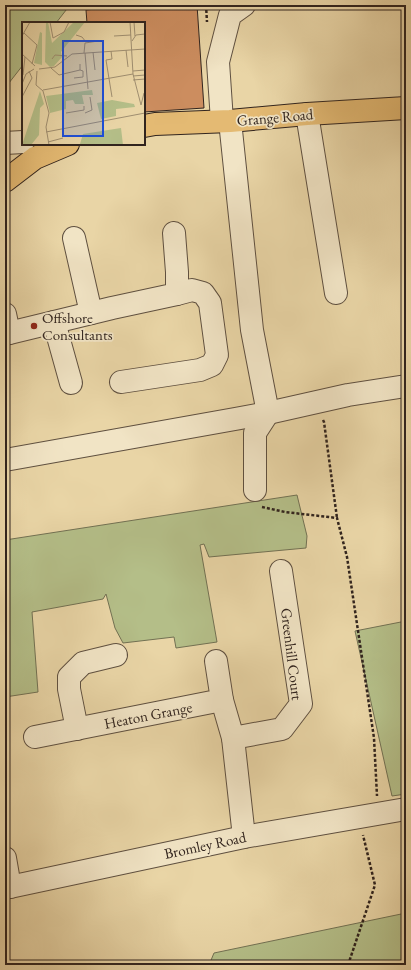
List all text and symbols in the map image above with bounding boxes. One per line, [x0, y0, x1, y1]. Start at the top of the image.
inset map [22, 22, 145, 145]
street label: Grange Road [236, 104, 314, 130]
place label: Offshore Consultants [42, 308, 113, 344]
marker: Offshore Consultants [29, 321, 39, 331]
street label: Greenhill Court [277, 607, 307, 701]
street label: Heaton Grange [102, 697, 194, 733]
street label: Bromley Road [162, 827, 248, 863]

